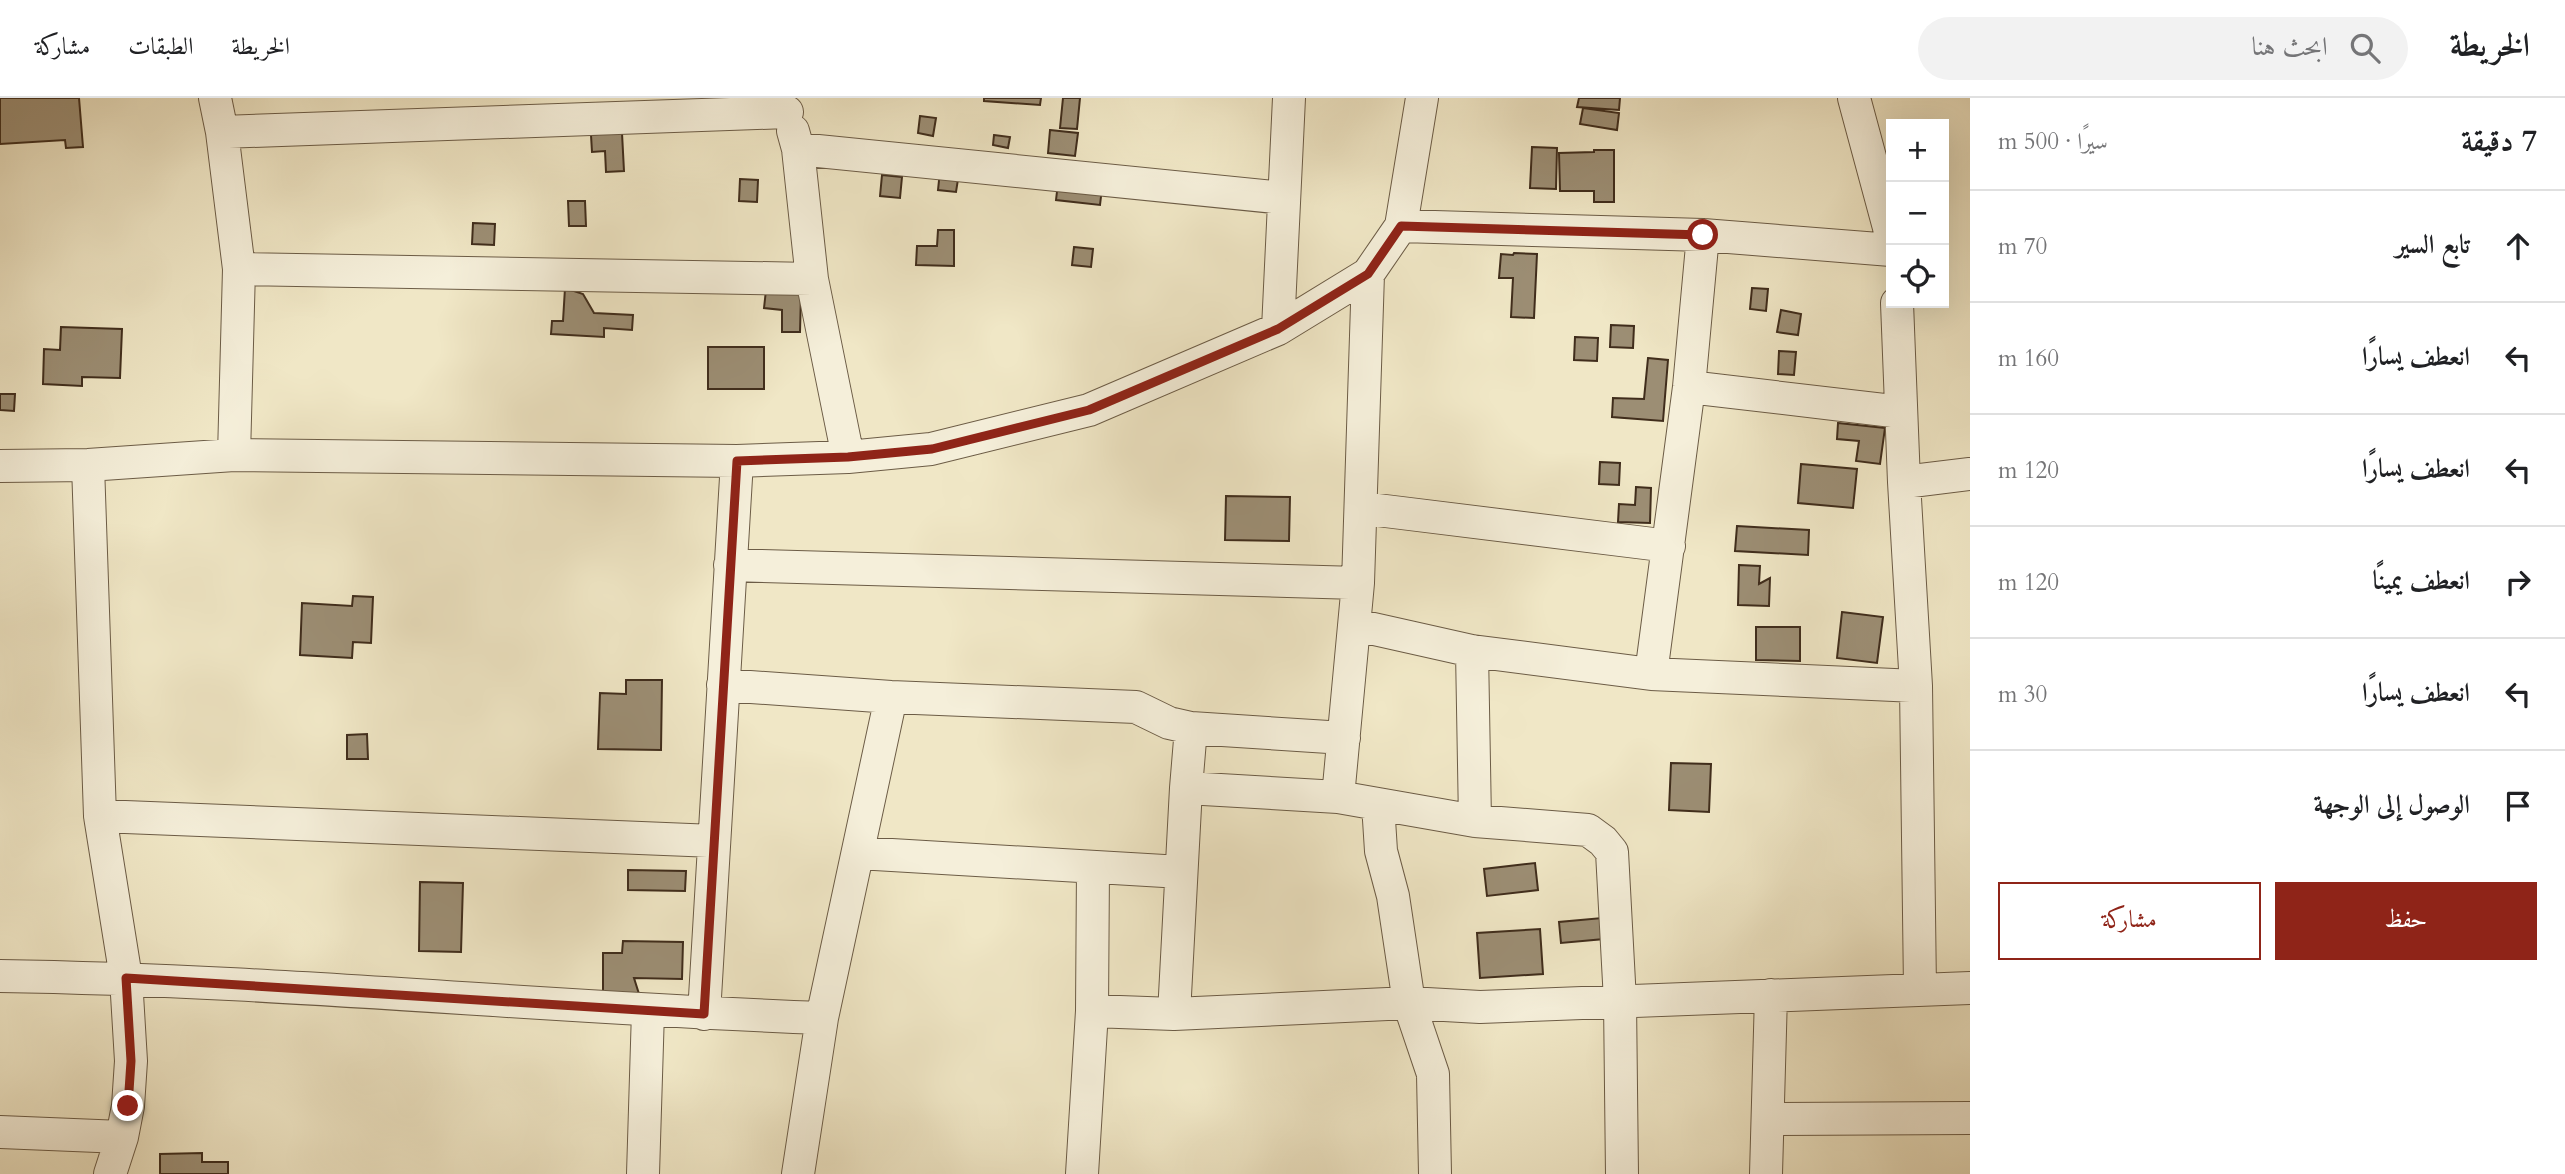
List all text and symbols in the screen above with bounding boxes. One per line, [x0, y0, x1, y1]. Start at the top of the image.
search box [1918, 17, 2408, 80]
text: الخريطة [2450, 23, 2530, 68]
text: ابحث هنا [2251, 29, 2328, 64]
icon: search [2346, 29, 2384, 67]
text: مشاركة [35, 30, 90, 63]
text: الطبقات [128, 30, 194, 63]
text: الخريطة [232, 30, 290, 63]
map controls [1886, 119, 1949, 308]
button: + [1886, 119, 1949, 182]
text: 7 دقيقة [2461, 121, 2537, 162]
text: سيرًا · 500 m [1998, 126, 2108, 157]
button: − [1886, 182, 1949, 245]
route start [1687, 219, 1718, 250]
text: تابع السير [2395, 227, 2470, 262]
icon: ahead [2499, 227, 2537, 265]
text: 70 m [1998, 231, 2047, 262]
button: locate [1886, 245, 1949, 308]
text: انعطف يسارًا [2362, 339, 2470, 374]
icon: left [2499, 339, 2537, 377]
text: 160 m [1998, 343, 2059, 374]
text: انعطف يسارًا [2362, 451, 2470, 486]
icon: left [2499, 451, 2537, 489]
text: 120 m [1998, 455, 2059, 486]
text: انعطف يمينًا [2372, 563, 2470, 598]
icon: right [2499, 563, 2537, 601]
text: 120 m [1998, 567, 2059, 598]
text: انعطف يسارًا [2362, 675, 2470, 710]
icon: left [2499, 675, 2537, 713]
text: 30 m [1998, 679, 2047, 710]
text: الوصول إلى الوجهة [2314, 787, 2470, 822]
icon: arrive [2499, 787, 2537, 825]
button: مشاركة [1998, 882, 2261, 960]
button: حفظ [2275, 882, 2537, 960]
route end [112, 1090, 143, 1121]

